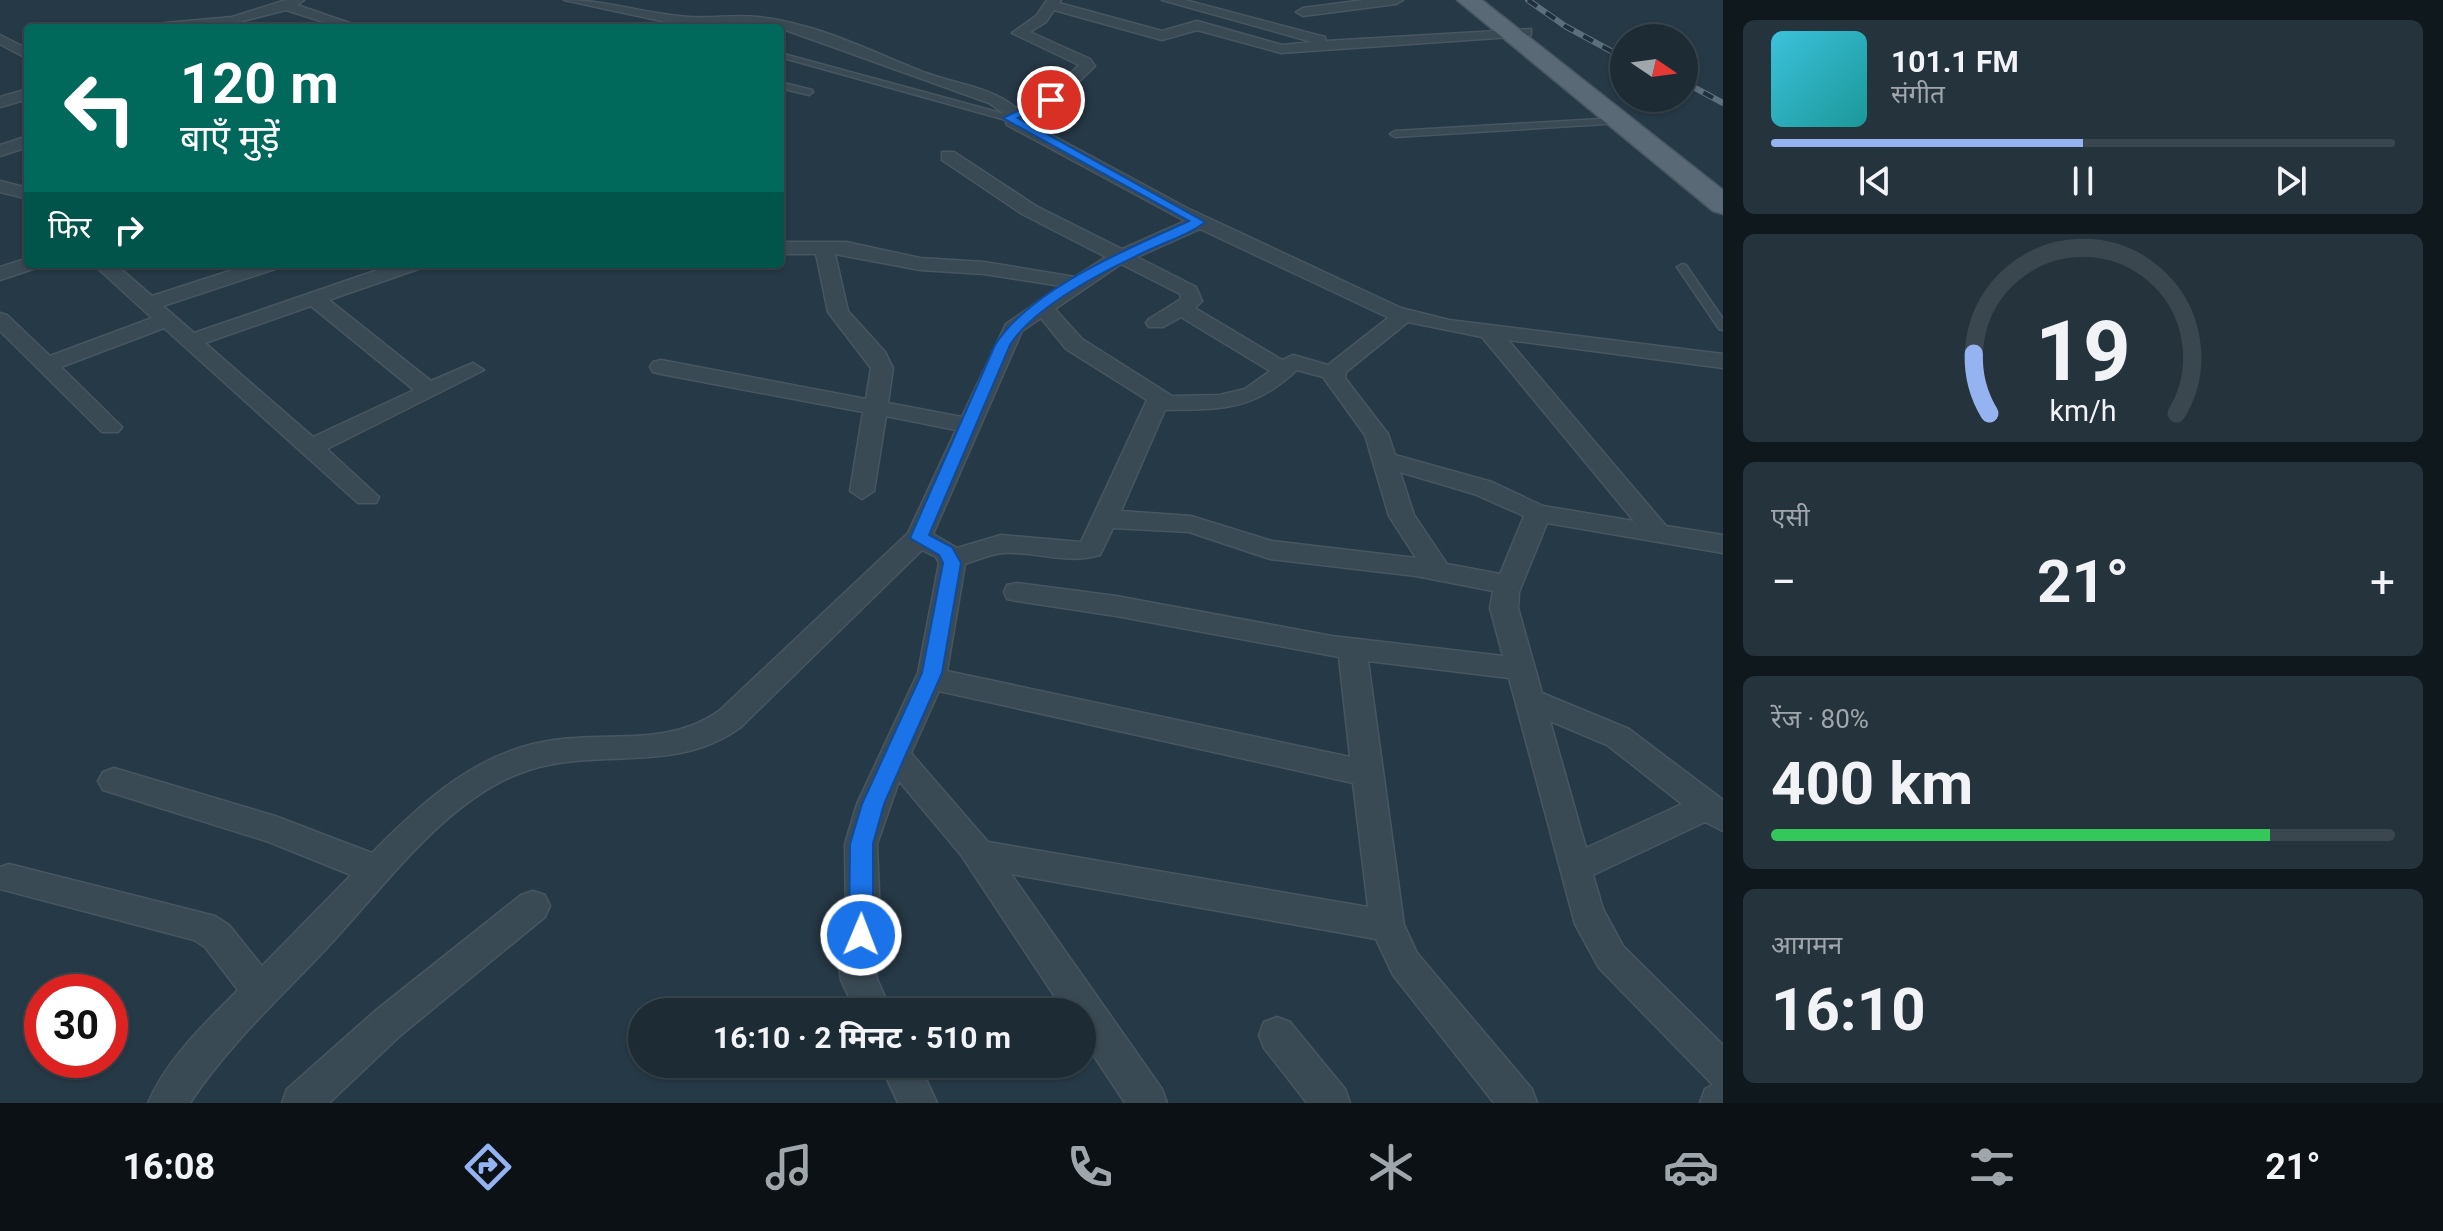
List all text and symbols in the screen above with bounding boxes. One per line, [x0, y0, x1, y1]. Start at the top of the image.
north arrow [1610, 24, 1698, 112]
map controls [1610, 24, 1698, 112]
text: 101.1 FM [1891, 44, 2019, 79]
text: 120 m [180, 51, 339, 117]
icon: left [48, 56, 152, 160]
pin [1017, 66, 1085, 134]
icon: arrive [1029, 78, 1073, 122]
text: संगीत [1891, 79, 1945, 109]
text: बाएँ मुड़ें [180, 118, 280, 160]
icon: previous [1853, 159, 1897, 203]
icon: pause [2061, 159, 2105, 203]
icon: next [2269, 159, 2313, 203]
icon: right [107, 208, 151, 252]
text: फिर [48, 210, 91, 245]
text: 19 [2035, 302, 2131, 399]
text: km/h [2049, 394, 2117, 428]
text: एसी [1771, 502, 1810, 532]
text: 21° [2037, 546, 2129, 617]
text: − [1771, 556, 1796, 608]
text: + [2370, 556, 2395, 608]
text: रेंज · 80% [1771, 704, 1869, 734]
text: 400 km [1771, 748, 1973, 819]
position arrow [819, 893, 903, 977]
text: आगमन [1771, 930, 1842, 960]
speed limit sign: 30 [24, 974, 128, 1078]
text: 16:10 [1771, 974, 1926, 1045]
text: 16:10 · 2 मिनट · 510 m [713, 1020, 1011, 1055]
icon: directions [460, 1139, 516, 1195]
icon: music [761, 1139, 817, 1195]
icon: phone [1062, 1139, 1118, 1195]
icon: climate [1363, 1139, 1419, 1195]
icon: car [1663, 1139, 1719, 1195]
icon: filters [1964, 1139, 2020, 1195]
text: 16:08 [122, 1146, 215, 1188]
text: 21° [2265, 1146, 2321, 1188]

